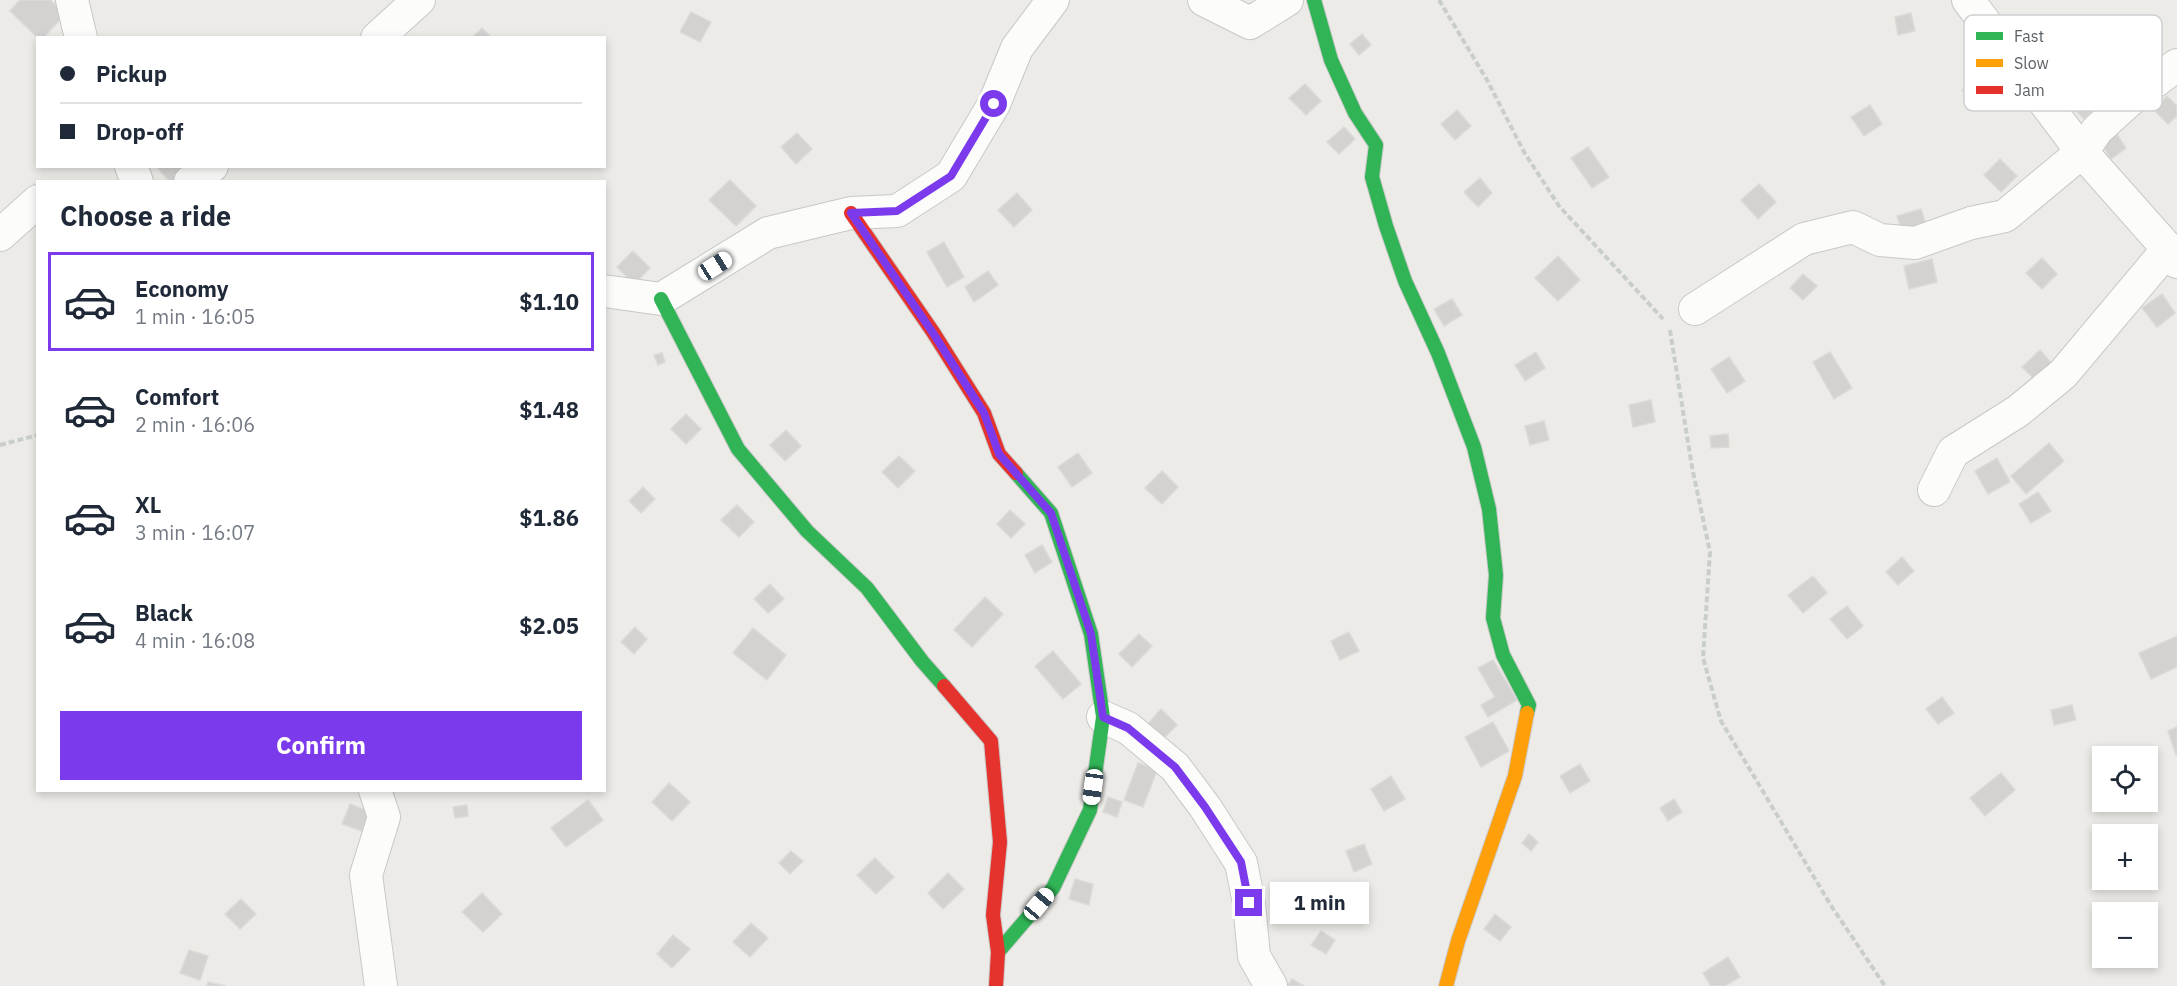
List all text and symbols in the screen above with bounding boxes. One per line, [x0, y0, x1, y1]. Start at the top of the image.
legend [1964, 15, 2162, 111]
text: Fast [2014, 26, 2044, 46]
text: Slow [2014, 53, 2049, 73]
text: Pickup [96, 59, 167, 88]
text: Jam [2014, 80, 2045, 100]
route start [980, 90, 1007, 117]
text: Drop-off [96, 117, 183, 146]
text: Choose a ride [60, 198, 231, 233]
car [695, 249, 735, 283]
text: Economy [135, 274, 229, 303]
icon: car [63, 275, 117, 329]
text: $1.10 [519, 287, 579, 316]
text: 1 min · 16:05 [135, 303, 255, 330]
text: Comfort [135, 382, 219, 411]
icon: car [63, 383, 117, 437]
text: $1.48 [519, 395, 579, 424]
text: 2 min · 16:06 [135, 411, 255, 438]
text: XL [135, 490, 161, 519]
icon: car [63, 491, 117, 545]
text: $1.86 [519, 503, 579, 532]
text: 3 min · 16:07 [135, 519, 255, 546]
text: Black [135, 598, 193, 627]
icon: car [63, 599, 117, 653]
text: $2.05 [519, 611, 579, 640]
text: 4 min · 16:08 [135, 627, 255, 654]
button: Confirm [60, 711, 582, 780]
map controls [2092, 746, 2158, 968]
button: locate [2092, 746, 2158, 812]
car [1082, 768, 1104, 806]
button: + [2092, 824, 2158, 890]
callout: 1 min [1270, 882, 1369, 924]
car [1021, 884, 1057, 924]
route end [1235, 889, 1262, 916]
text: 1 min [1293, 889, 1346, 916]
button: − [2092, 902, 2158, 968]

